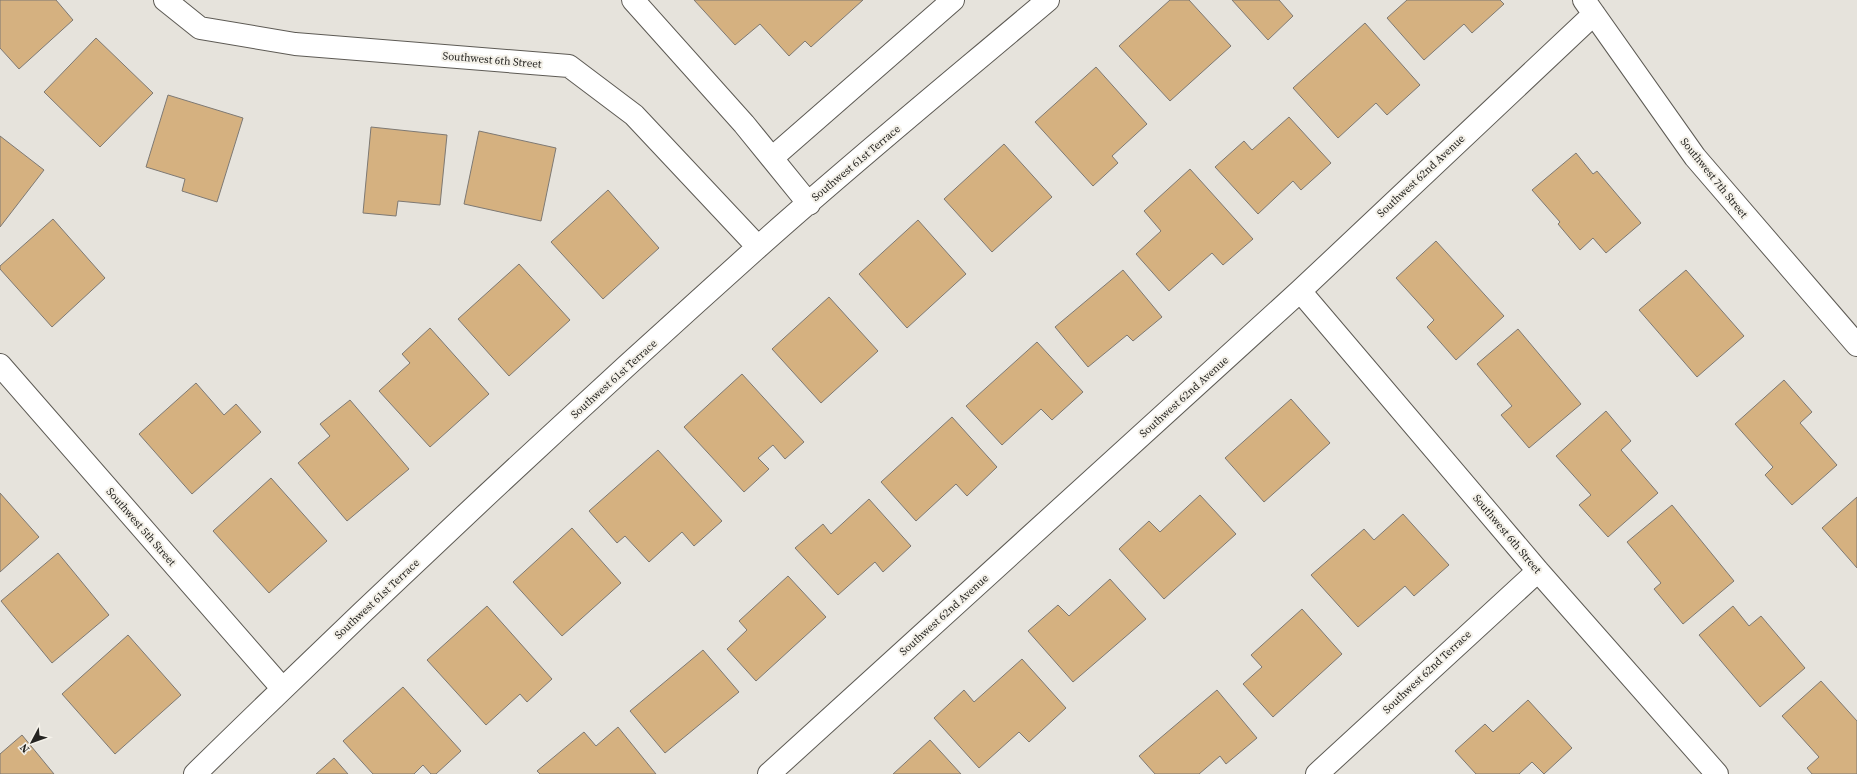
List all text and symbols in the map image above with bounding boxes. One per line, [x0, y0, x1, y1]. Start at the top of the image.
street label: Southwest 6th Street [442, 48, 542, 72]
street label: Southwest 61st Terrace [808, 121, 904, 205]
street label: Southwest 62nd Avenue [1374, 131, 1468, 221]
street label: Southwest 7th Street [1677, 135, 1751, 222]
street label: Southwest 61st Terrace [568, 336, 661, 422]
street label: Southwest 62nd Avenue [1136, 353, 1232, 441]
street label: Southwest 5th Street [103, 485, 179, 570]
street label: Southwest 6th Street [1469, 491, 1545, 577]
street label: Southwest 61st Terrace [331, 555, 423, 643]
street label: Southwest 62nd Avenue [896, 571, 992, 659]
street label: Southwest 62nd Terrace [1379, 627, 1475, 717]
north arrow [12, 722, 52, 762]
text: N [17, 740, 33, 756]

